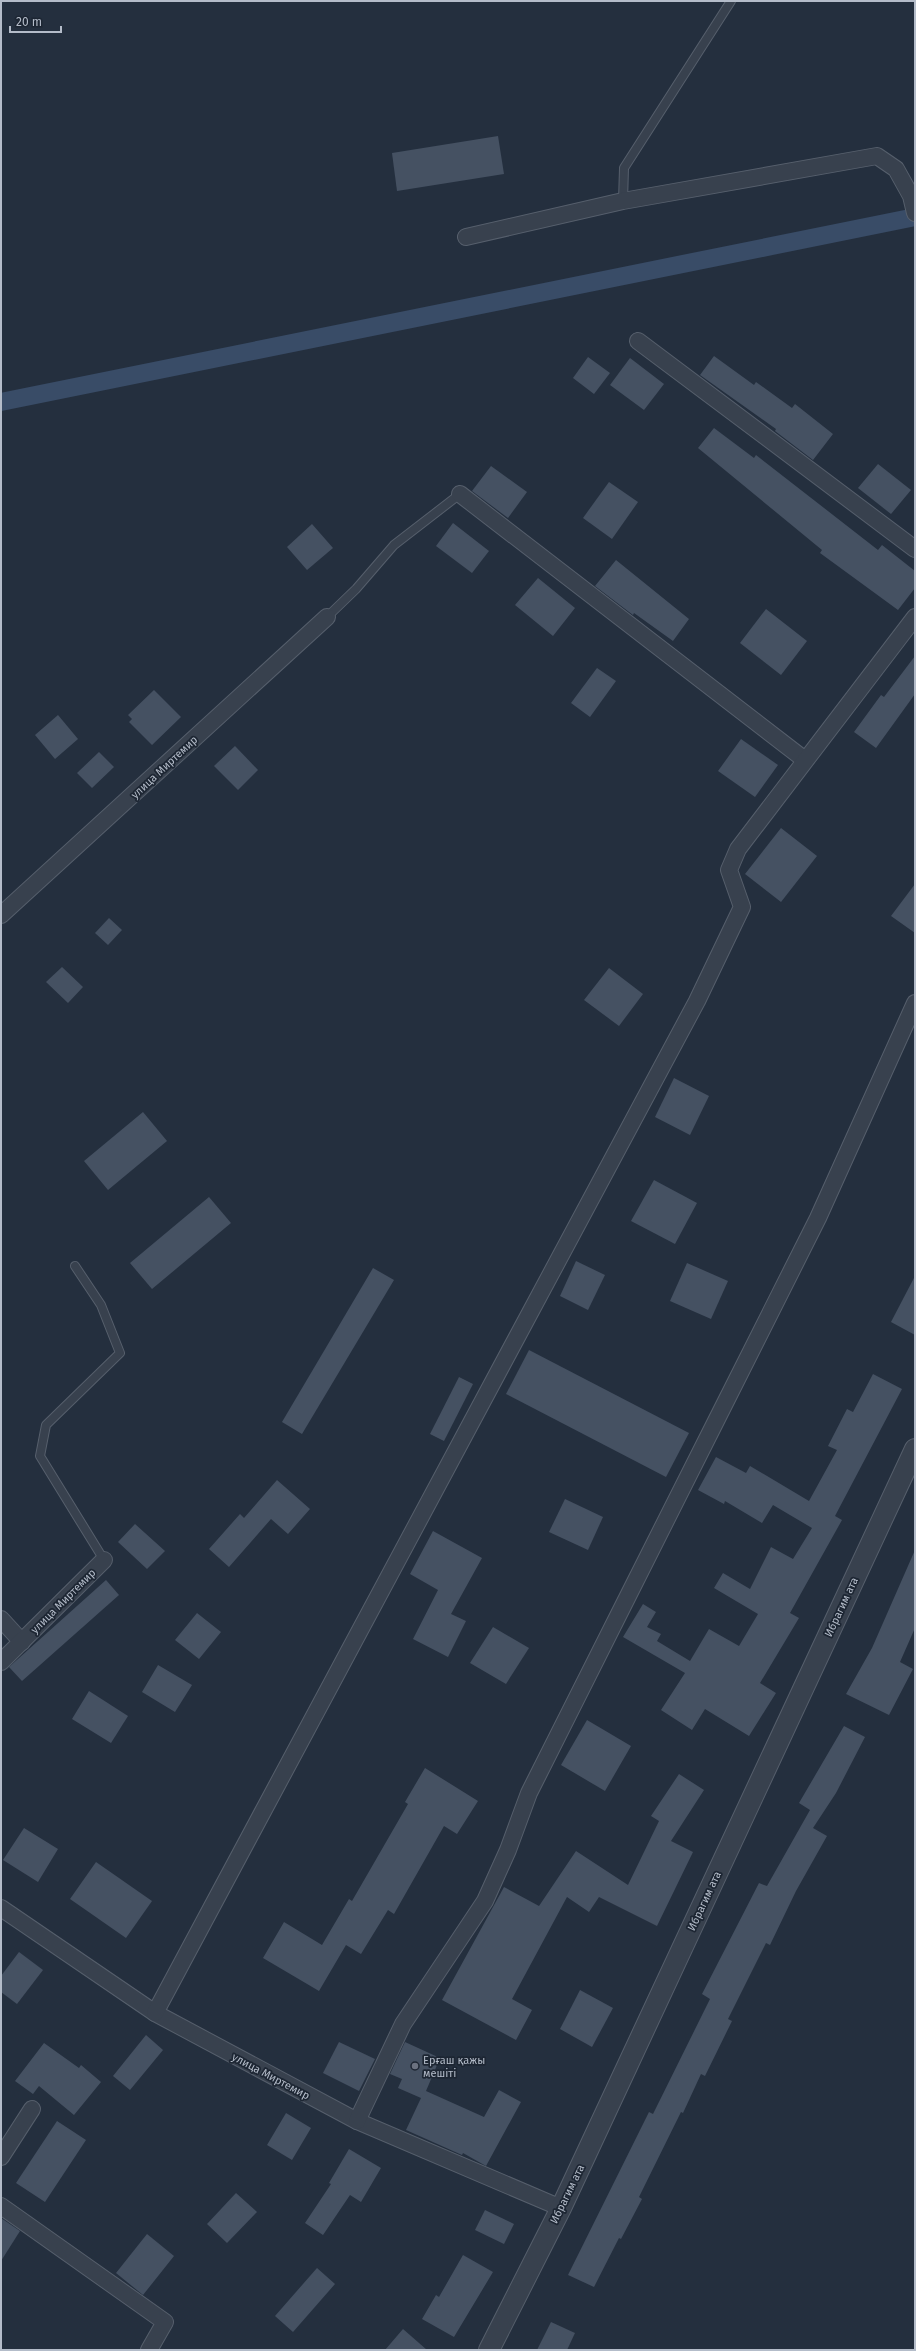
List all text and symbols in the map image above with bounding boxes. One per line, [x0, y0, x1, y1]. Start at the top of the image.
scale bar [10, 8, 61, 34]
text: 20 m [16, 15, 42, 29]
street label: улица Миртемир [128, 733, 200, 802]
street label: улица Миртемир [28, 1566, 98, 1636]
street label: Ибрагим ата [822, 1575, 861, 1639]
street label: Ибрагим ата [685, 1869, 724, 1933]
street label: улица Миртемир [230, 2050, 312, 2102]
place label: Ерғаш қажы мешіті [423, 2054, 485, 2080]
marker: Ерғаш қажы мешіті [410, 2061, 420, 2071]
street label: Ибрагим ата [548, 2163, 587, 2226]

